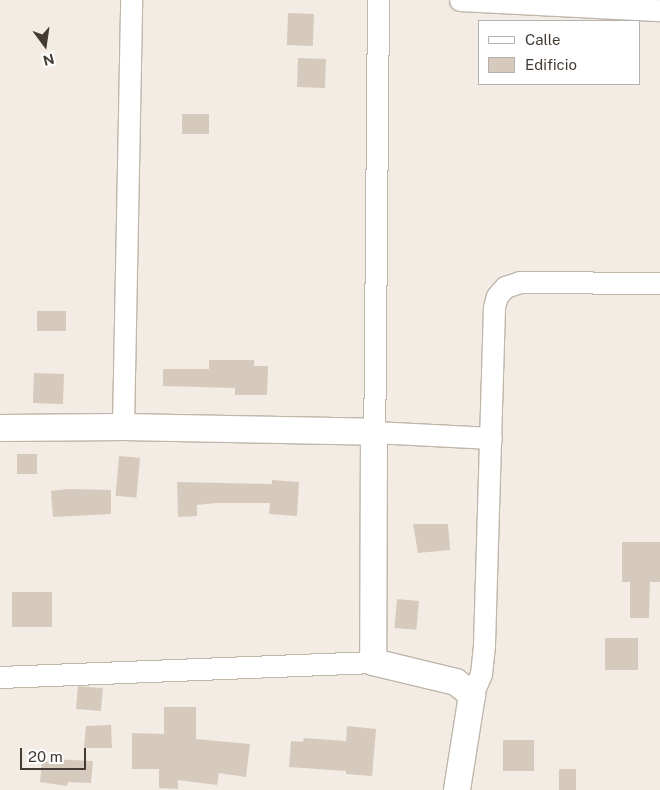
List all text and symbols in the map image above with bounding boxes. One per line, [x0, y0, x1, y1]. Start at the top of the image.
north arrow [20, 20, 70, 70]
legend [478, 20, 640, 85]
text: Calle [525, 31, 561, 48]
text: N [41, 50, 56, 69]
text: Edificio [525, 56, 577, 73]
scale bar [22, 738, 89, 770]
text: 20 m [28, 748, 63, 765]

